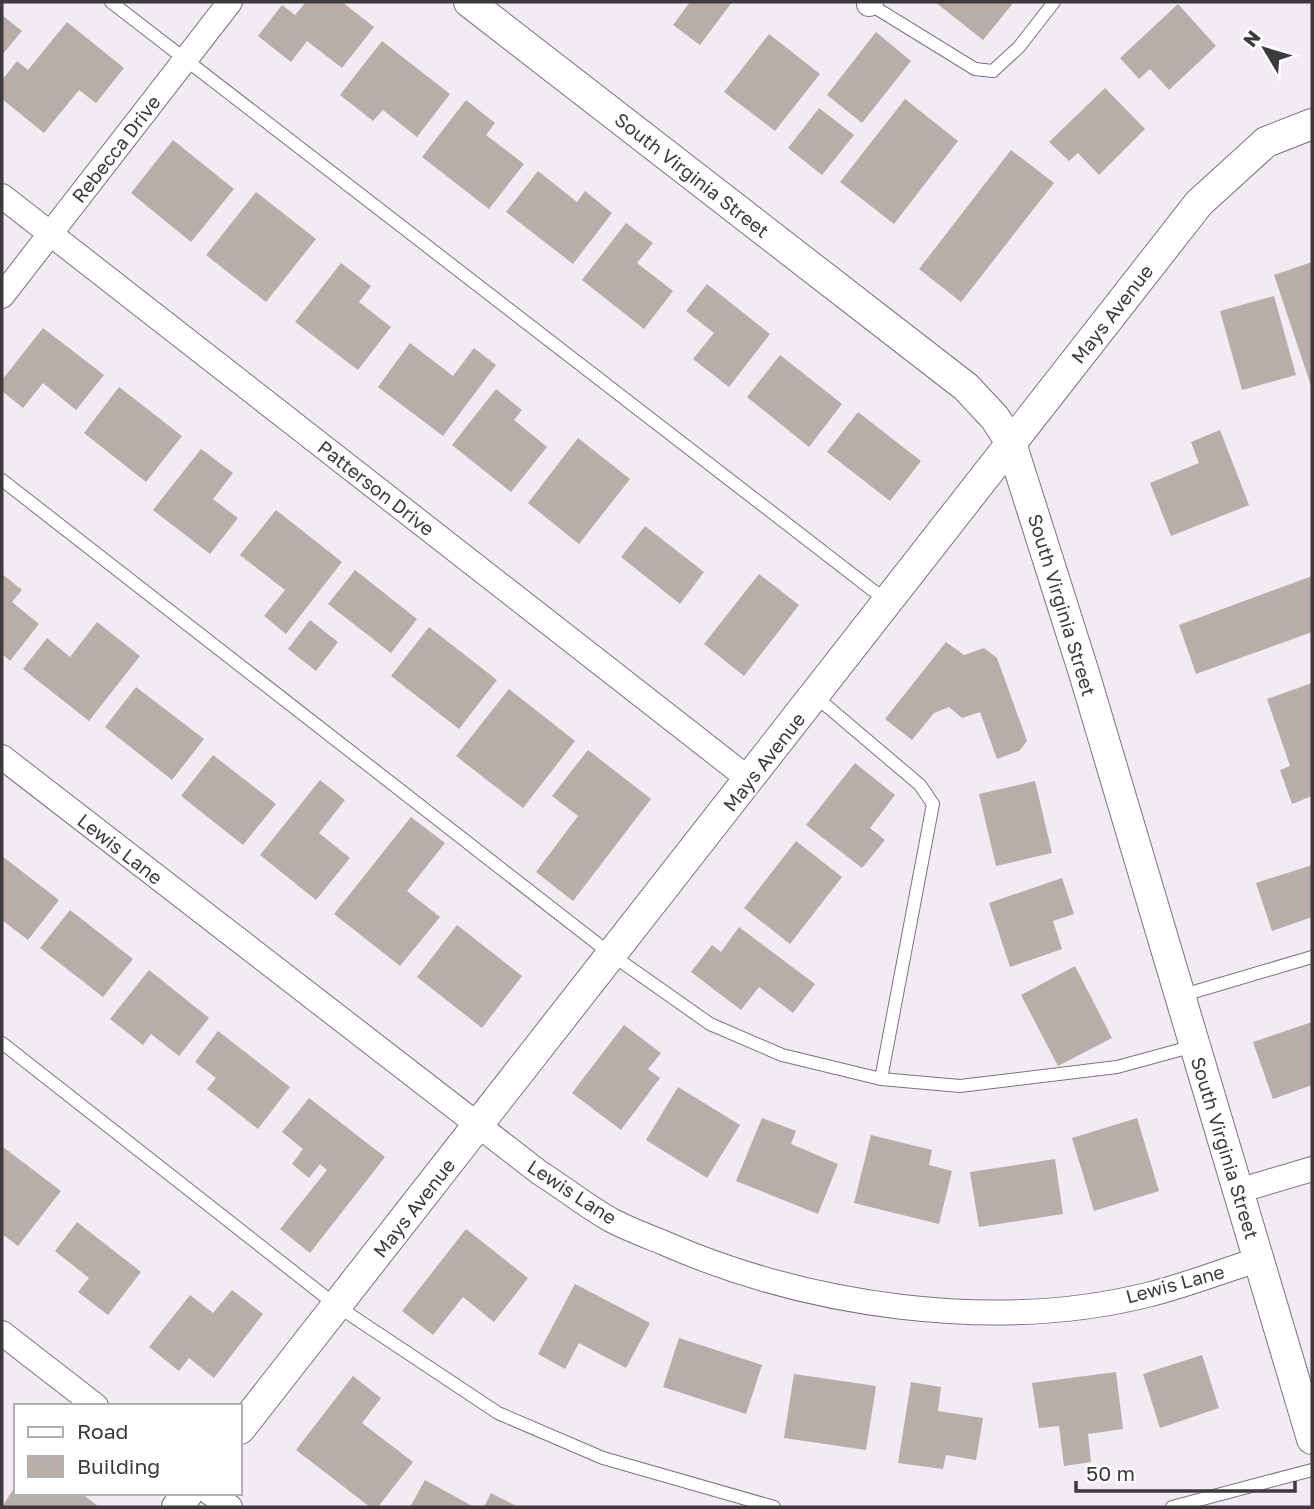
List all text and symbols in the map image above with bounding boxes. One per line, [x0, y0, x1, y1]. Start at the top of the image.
north arrow [1230, 14, 1300, 84]
text: N [1238, 25, 1265, 51]
street label: Rebecca Drive [67, 90, 165, 207]
street label: South Virginia Street [611, 107, 774, 242]
street label: Mays Avenue [1066, 260, 1157, 368]
street label: Patterson Drive [314, 435, 439, 540]
street label: South Virginia Street [1024, 511, 1101, 699]
street label: Mays Avenue [718, 708, 809, 816]
street label: Lewis Lane [73, 808, 167, 889]
street label: South Virginia Street [1187, 1054, 1264, 1242]
street label: Mays Avenue [368, 1154, 459, 1262]
street label: Lewis Lane [524, 1154, 621, 1229]
street label: Lewis Lane [1123, 1259, 1227, 1308]
legend [14, 1404, 242, 1495]
text: Road [77, 1418, 128, 1444]
scale bar [1076, 1450, 1295, 1494]
text: Building [77, 1453, 160, 1479]
text: 50 m [1086, 1460, 1135, 1486]

